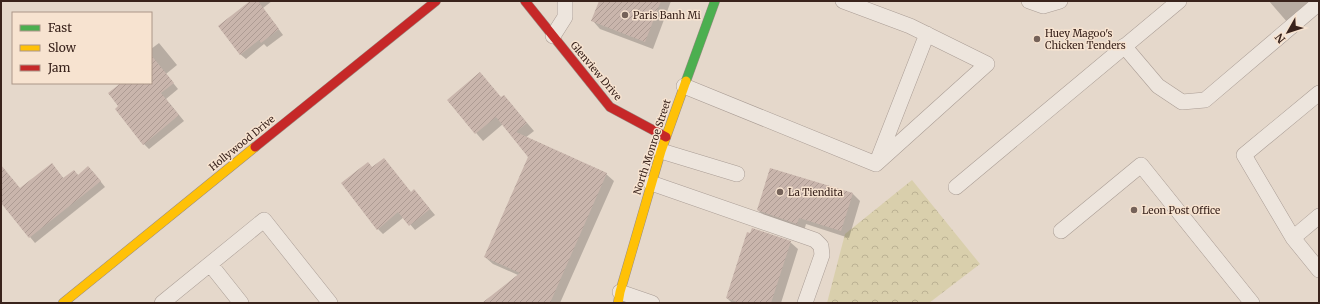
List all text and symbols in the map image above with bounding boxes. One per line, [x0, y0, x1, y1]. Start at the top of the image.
place label: Paris Banh Mi [633, 9, 701, 22]
marker: Paris Banh Mi [620, 10, 630, 20]
legend [12, 12, 152, 84]
north arrow [1268, 12, 1308, 52]
text: Fast [48, 20, 72, 35]
place label: Huey Magoo's Chicken Tenders [1045, 27, 1126, 52]
text: N [1272, 30, 1288, 46]
marker: Huey Magoo's Chicken Tenders [1032, 34, 1042, 44]
street label: Glenview Drive [568, 39, 624, 103]
text: Slow [48, 40, 77, 55]
text: Jam [47, 60, 71, 75]
street label: North Monroe Street [630, 98, 674, 196]
street label: Hollywood Drive [207, 113, 277, 173]
place label: La Tiendita [788, 186, 843, 199]
marker: La Tiendita [775, 187, 785, 197]
place label: Leon Post Office [1142, 204, 1220, 217]
marker: Leon Post Office [1129, 205, 1139, 215]

